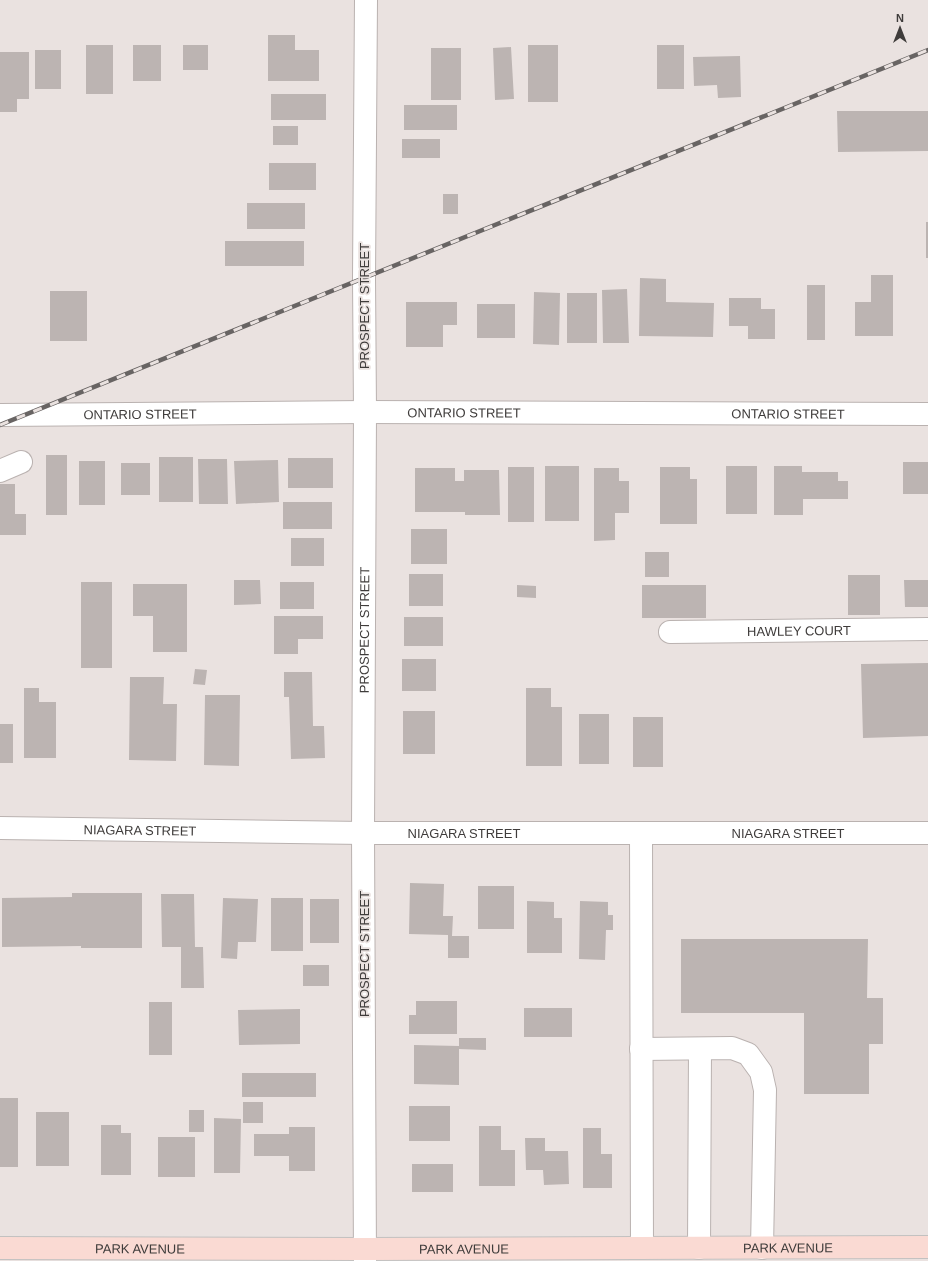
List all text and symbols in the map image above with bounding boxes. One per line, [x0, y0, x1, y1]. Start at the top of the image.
north arrow [880, 8, 920, 48]
text: N [896, 12, 904, 24]
street label: PROSPECT STREET [357, 243, 372, 369]
street label: ONTARIO STREET [407, 405, 521, 420]
street label: ONTARIO STREET [83, 406, 197, 422]
street label: ONTARIO STREET [731, 406, 845, 421]
street label: PROSPECT STREET [356, 567, 372, 693]
street label: HAWLEY COURT [747, 622, 851, 639]
street label: NIAGARA STREET [83, 822, 197, 838]
street label: NIAGARA STREET [408, 826, 520, 841]
street label: NIAGARA STREET [732, 826, 844, 841]
street label: PROSPECT STREET [357, 891, 372, 1017]
street label: PARK AVENUE [743, 1240, 833, 1255]
street label: PARK AVENUE [95, 1241, 185, 1256]
street label: PARK AVENUE [419, 1241, 509, 1256]

